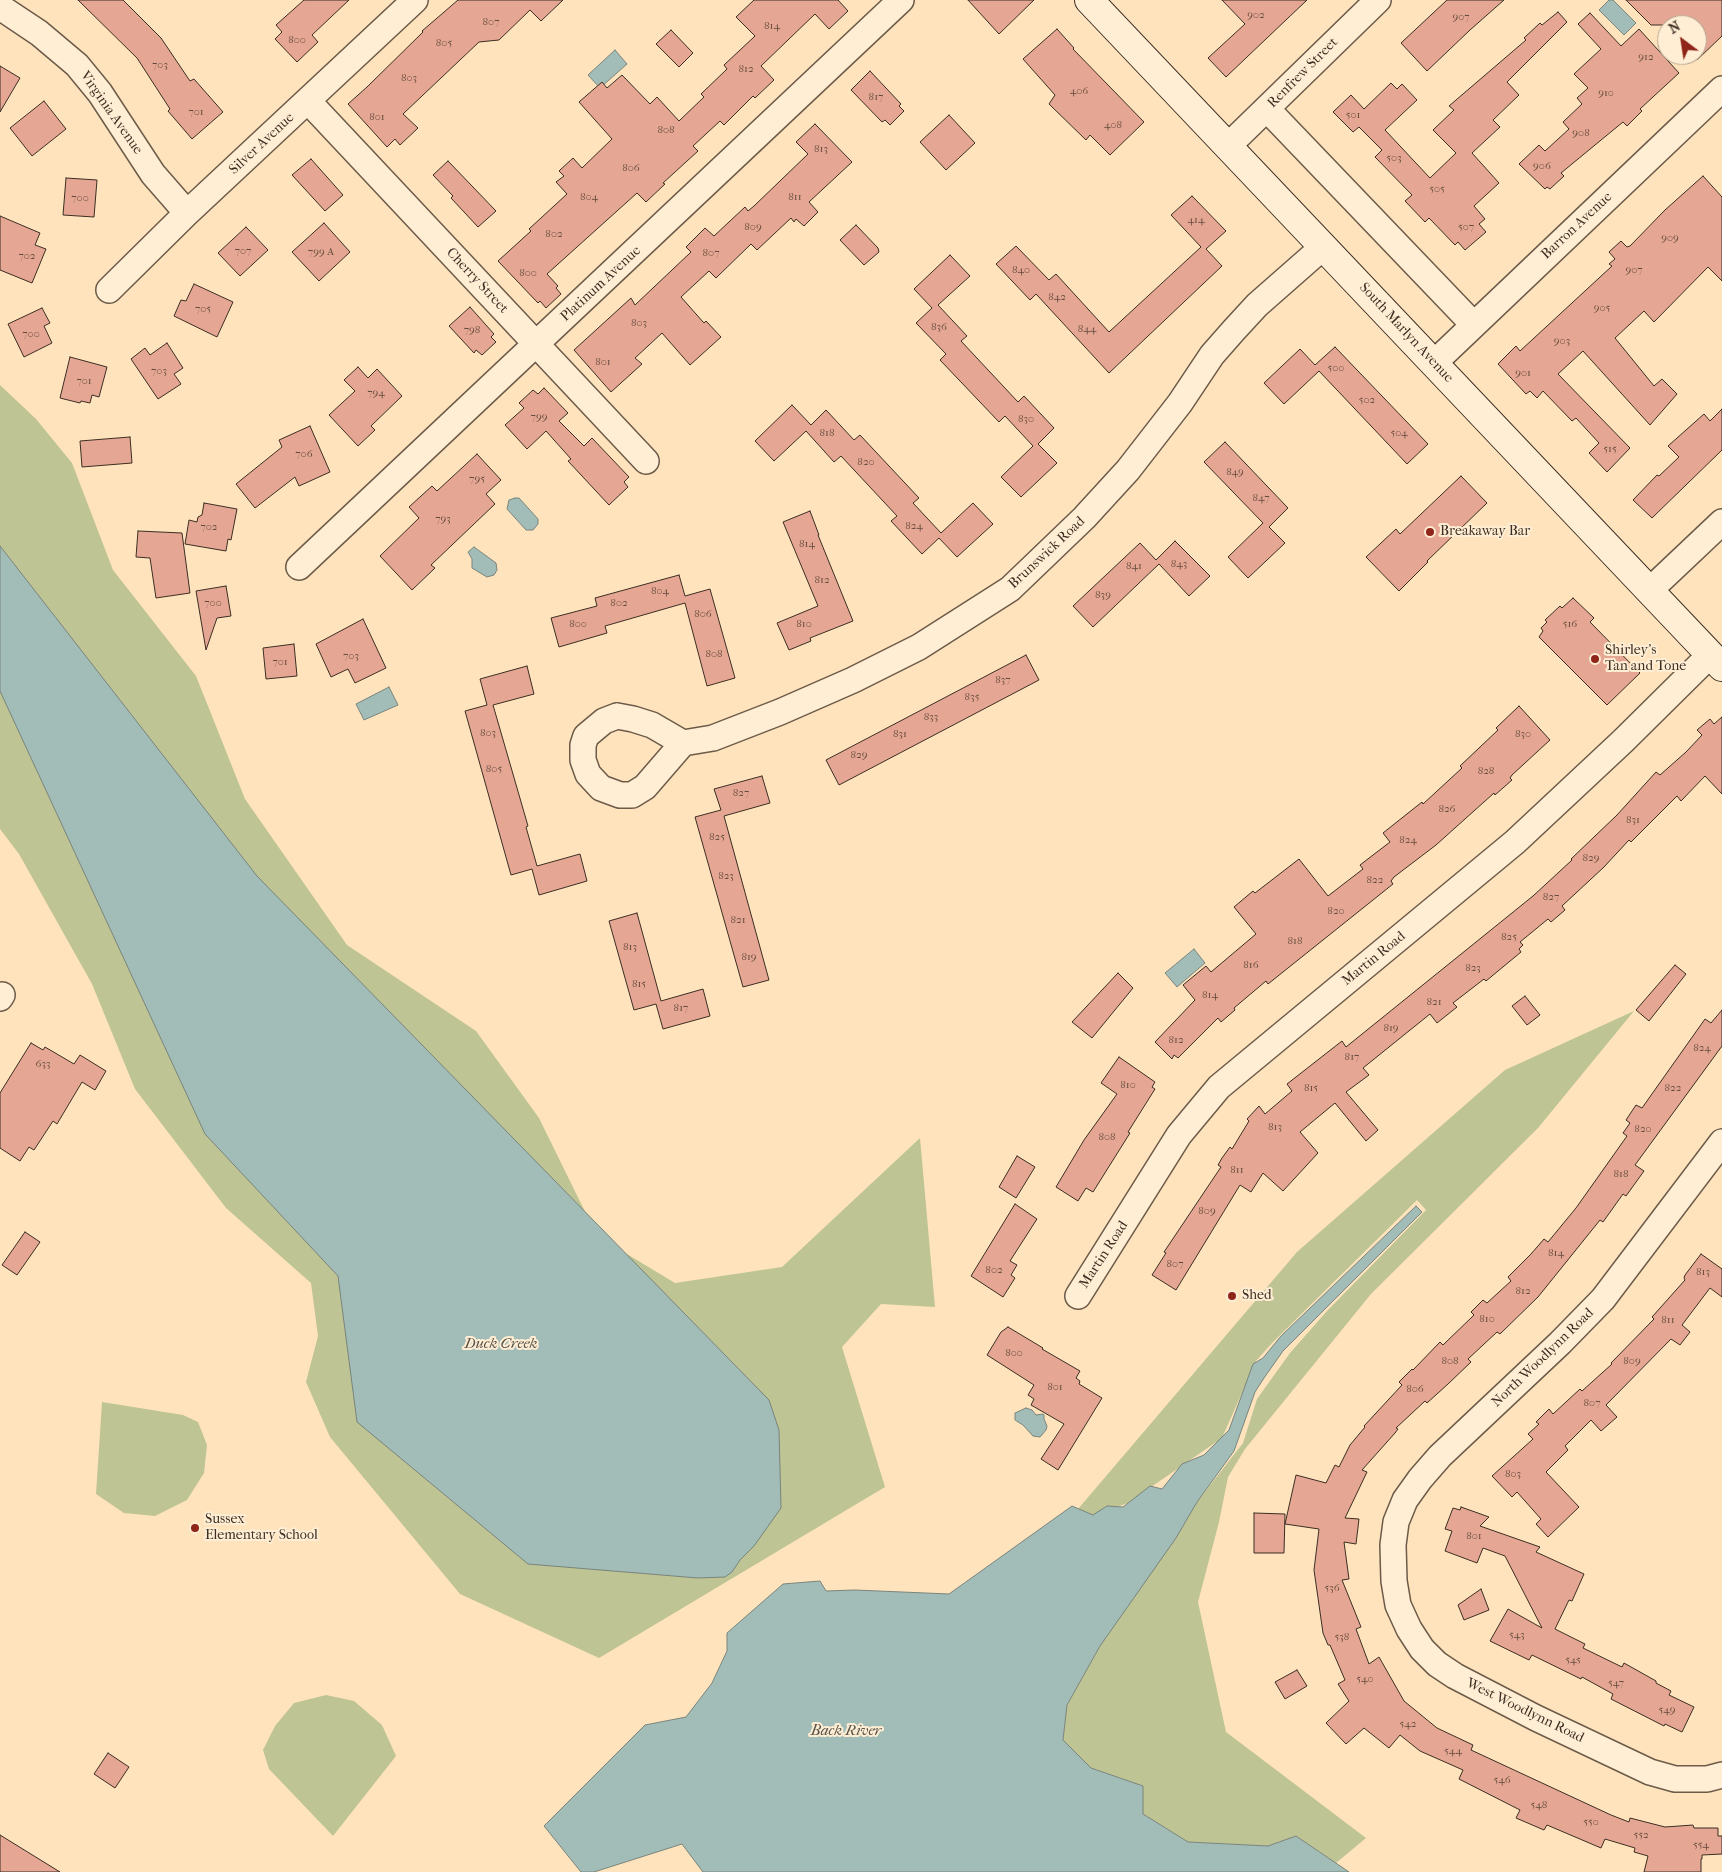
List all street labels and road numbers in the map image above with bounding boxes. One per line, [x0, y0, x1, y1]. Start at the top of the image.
street label: Renfrew Street [1264, 34, 1342, 112]
street label: Virginia Avenue [76, 68, 146, 158]
street label: Silver Avenue [226, 110, 298, 178]
street label: Barron Avenue [1538, 189, 1616, 263]
street label: Platinum Avenue [557, 243, 645, 325]
street label: Cherry Street [442, 245, 512, 317]
street label: South Marlyn Avenue [1355, 280, 1457, 386]
street label: Brunswick Road [1005, 513, 1089, 593]
street label: Martin Road [1339, 928, 1409, 990]
street label: Martin Road [1076, 1218, 1132, 1292]
street label: North Woodlynn Road [1488, 1305, 1598, 1411]
street label: West Woodlynn Road [1463, 1675, 1587, 1747]

